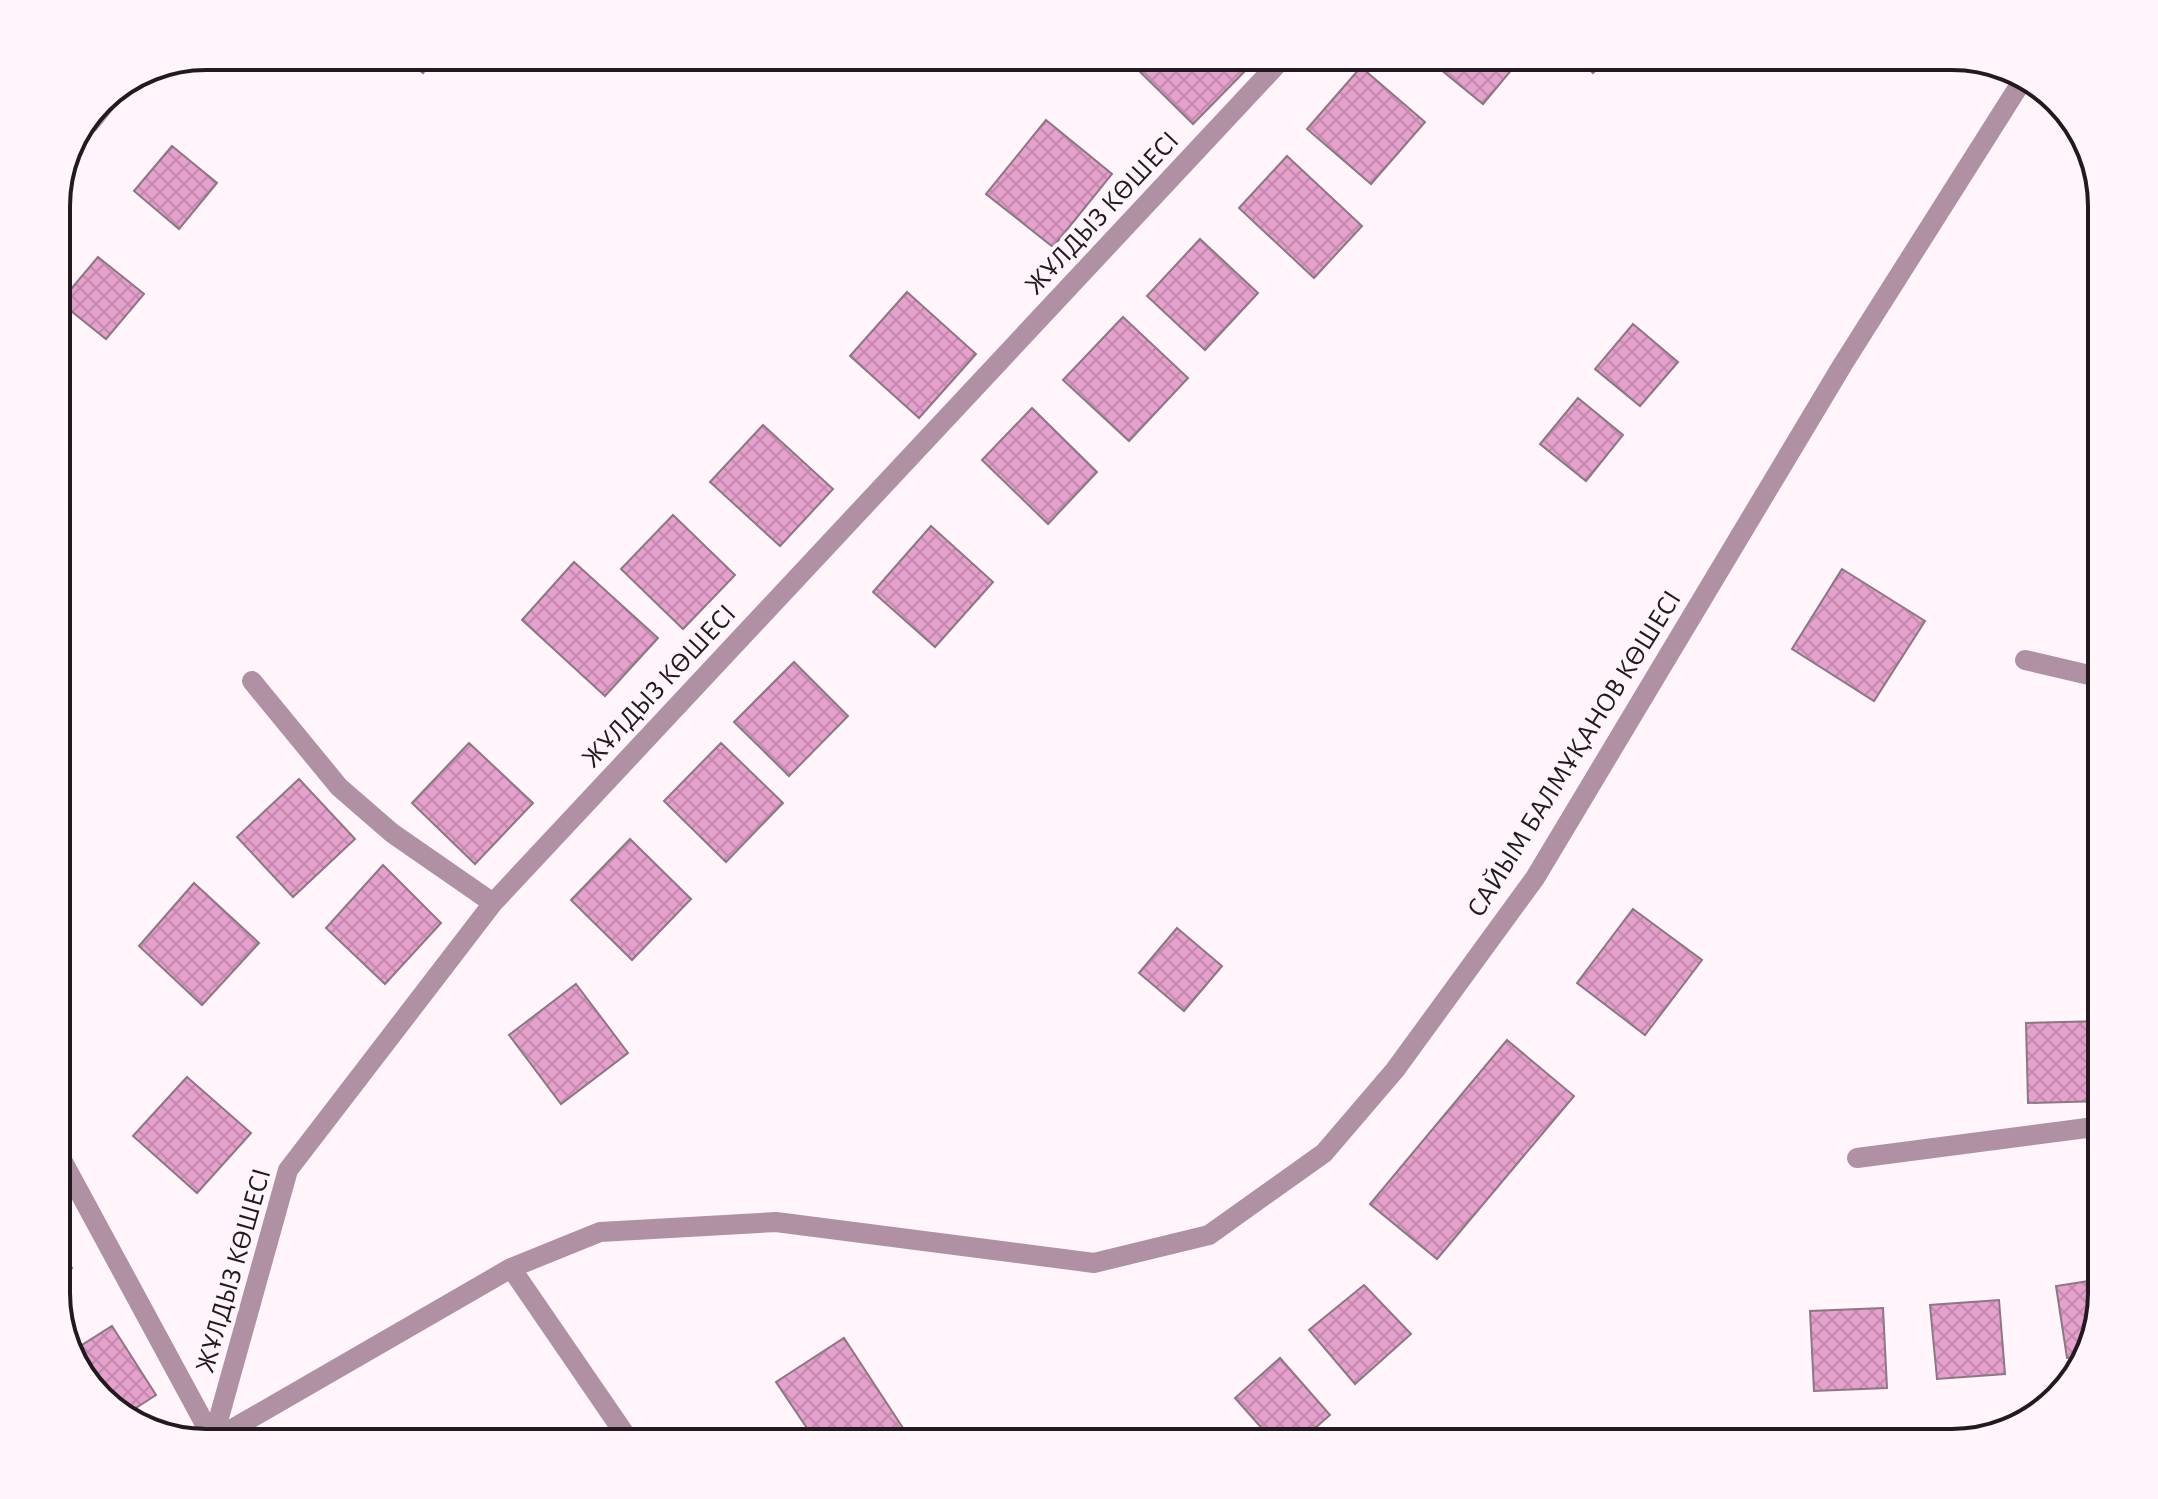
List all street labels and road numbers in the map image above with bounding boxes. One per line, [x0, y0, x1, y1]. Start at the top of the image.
street label: ЖҰЛДЫЗ КӨШЕСІ [1020, 127, 1185, 300]
street label: САЙЫМ БАЛМҰҚАНОВ КӨШЕСІ [1461, 585, 1687, 922]
street label: ЖҰЛДЫЗ КӨШЕСІ [577, 600, 742, 773]
street label: ЖҰЛДЫЗ КӨШЕСІ [191, 1165, 277, 1376]

